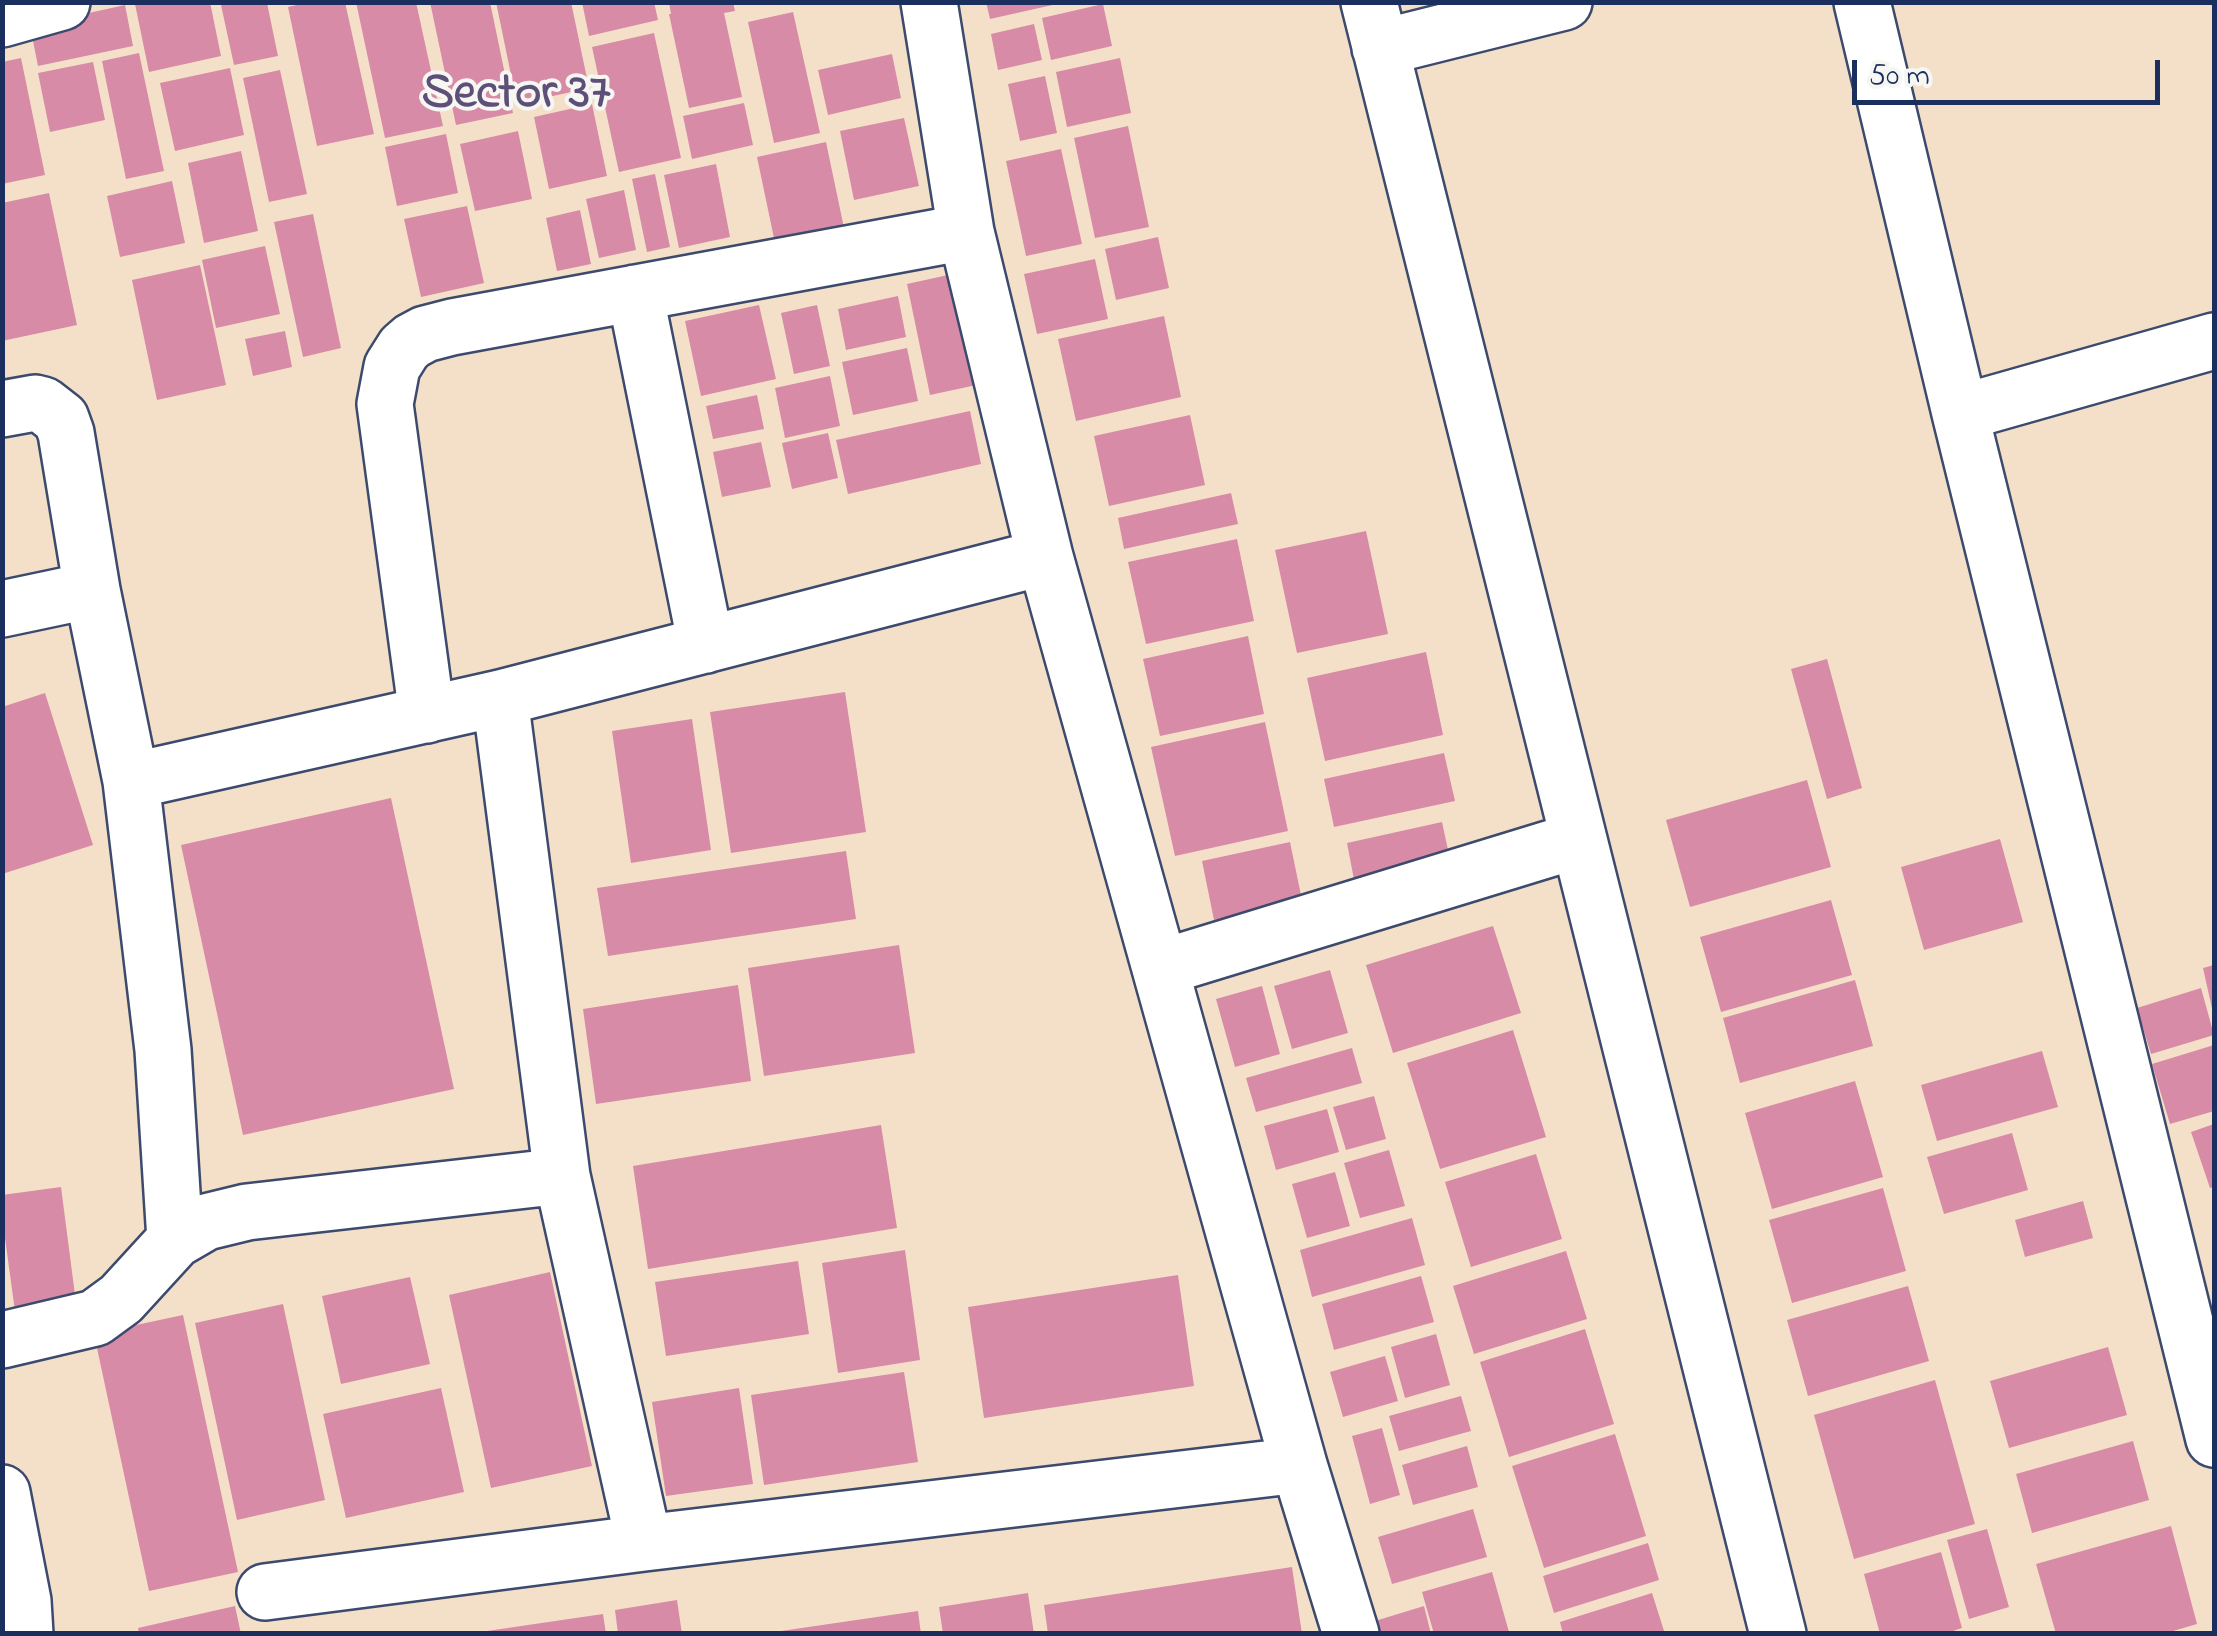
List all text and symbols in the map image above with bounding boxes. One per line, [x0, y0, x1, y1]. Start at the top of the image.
scale bar [1857, 40, 2164, 102]
text: 50 m [1869, 55, 1930, 99]
district label: Sector 37 [422, 68, 610, 128]

